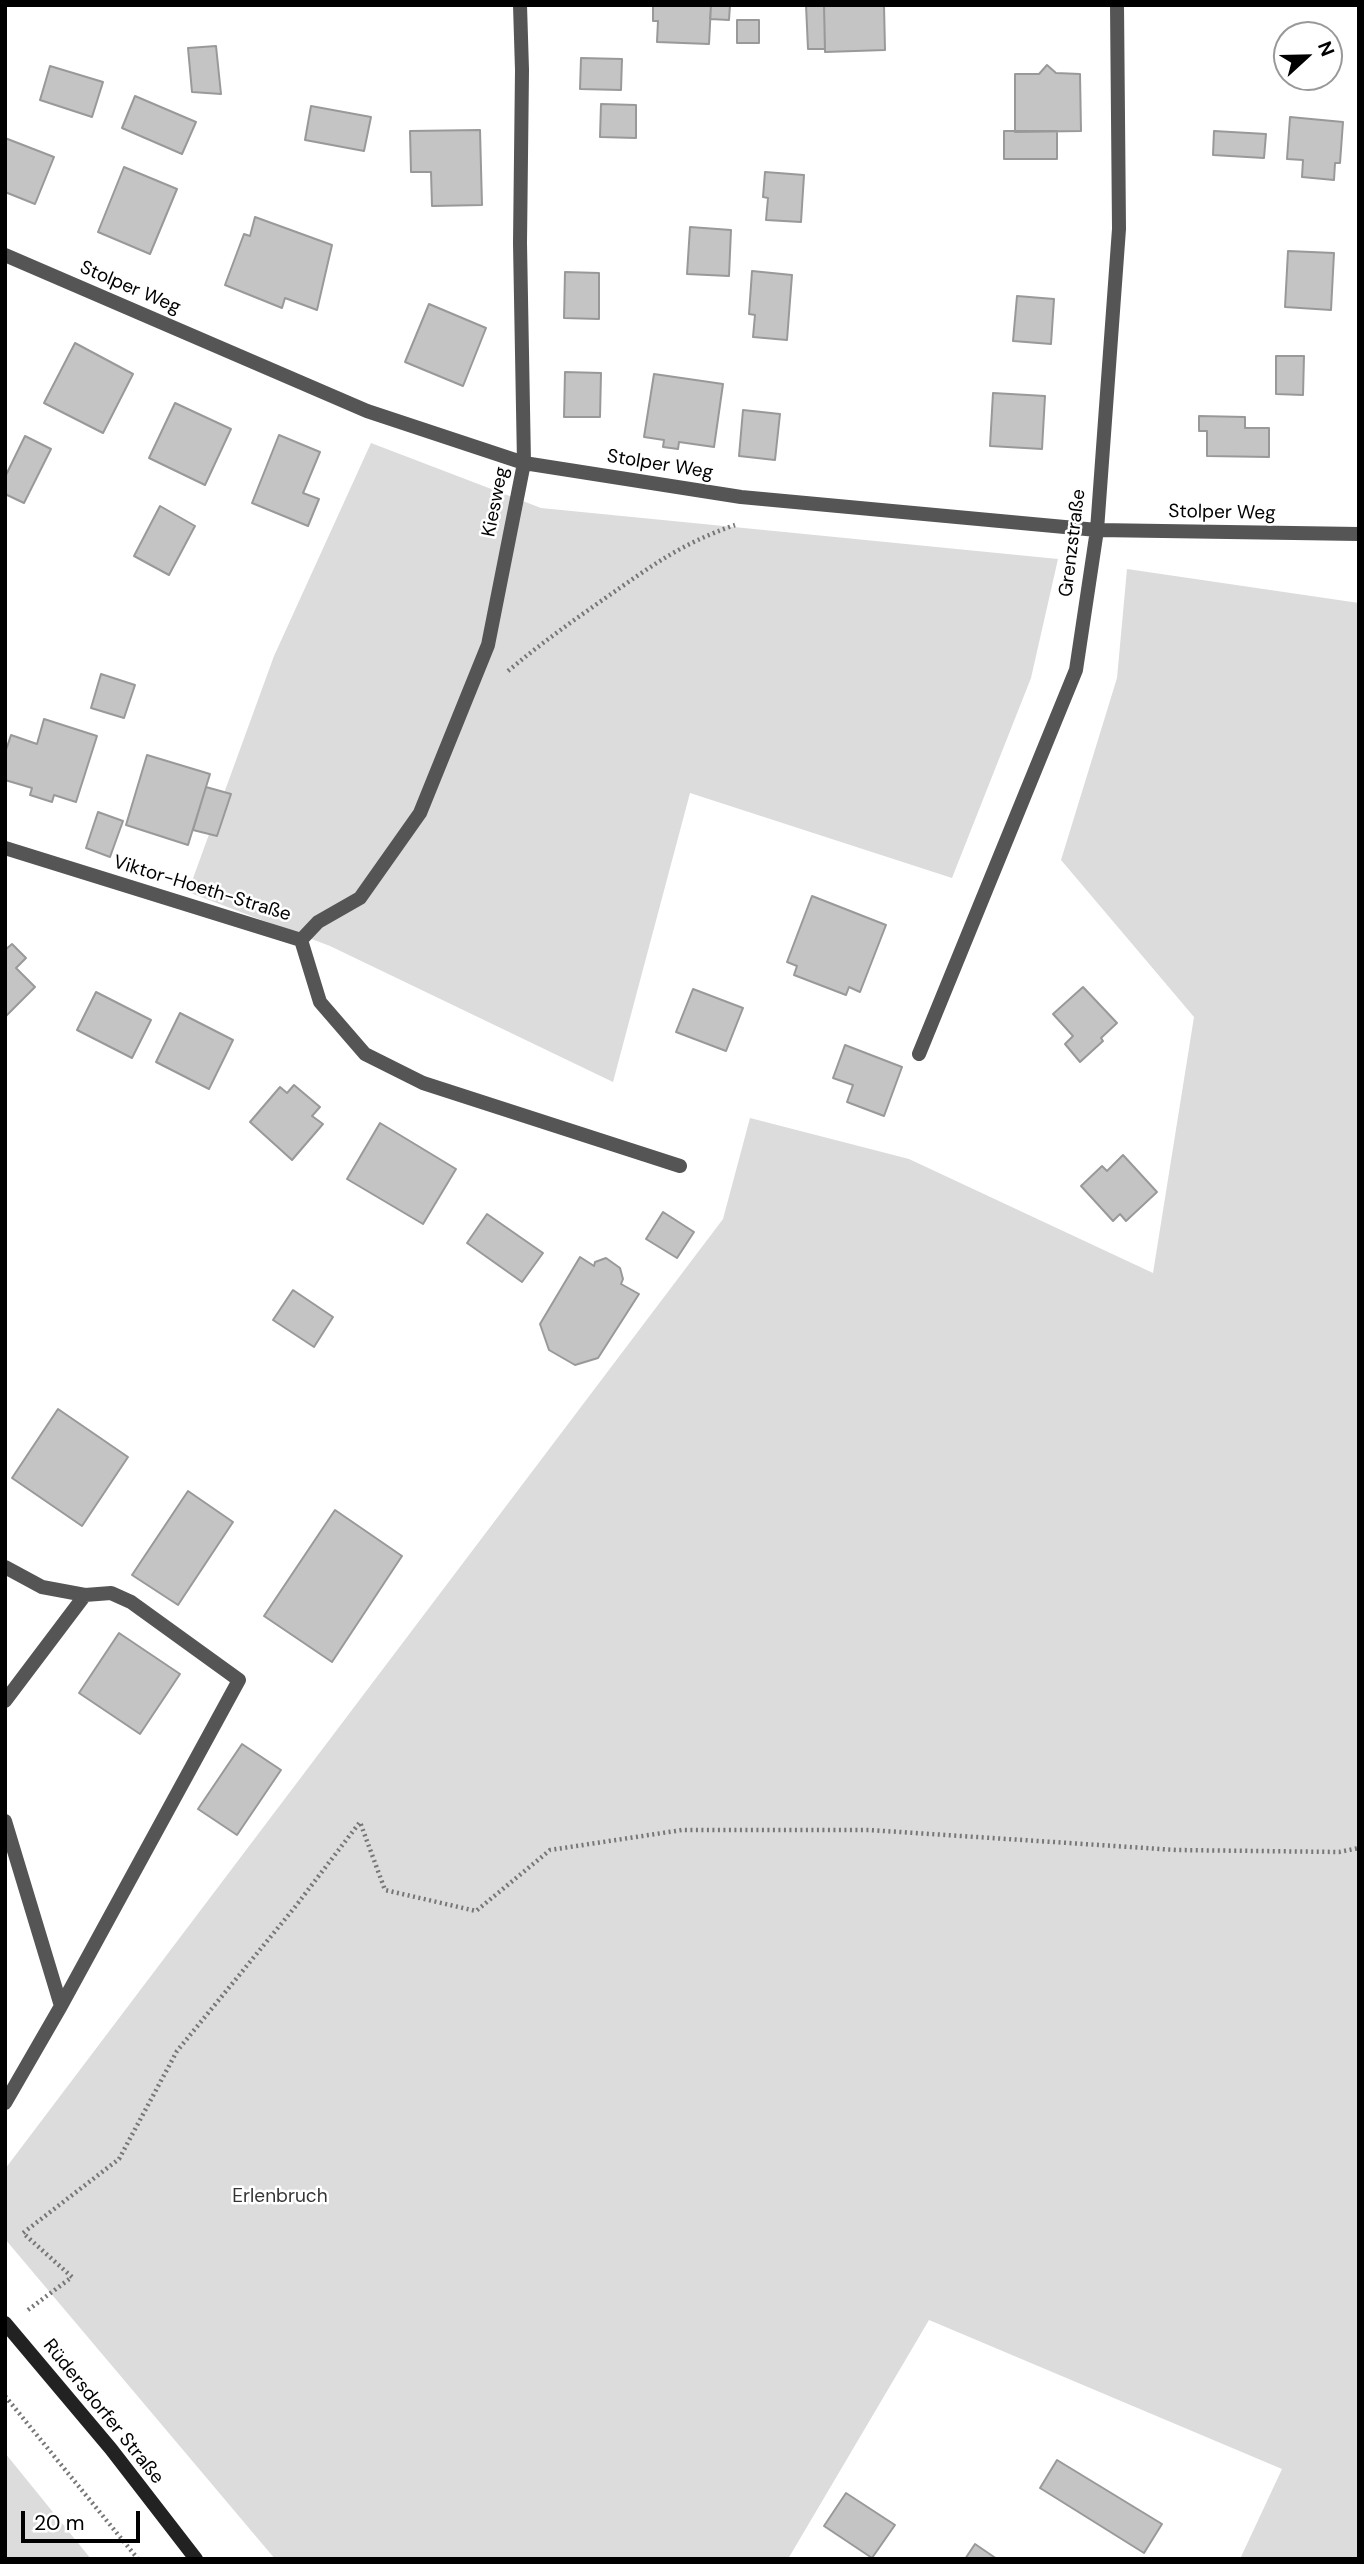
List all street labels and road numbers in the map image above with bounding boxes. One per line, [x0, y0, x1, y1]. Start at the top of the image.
street label: Stolper Weg [76, 257, 184, 319]
street label: Stolper Weg [605, 445, 715, 485]
street label: Kiesweg [478, 465, 514, 539]
street label: Grenzstraße [1055, 488, 1091, 598]
street label: Stolper Weg [1168, 501, 1276, 525]
street label: Viktor-Hoeth-Straße [110, 851, 294, 927]
street label: Rüdersdorfer Straße [38, 2335, 168, 2489]

